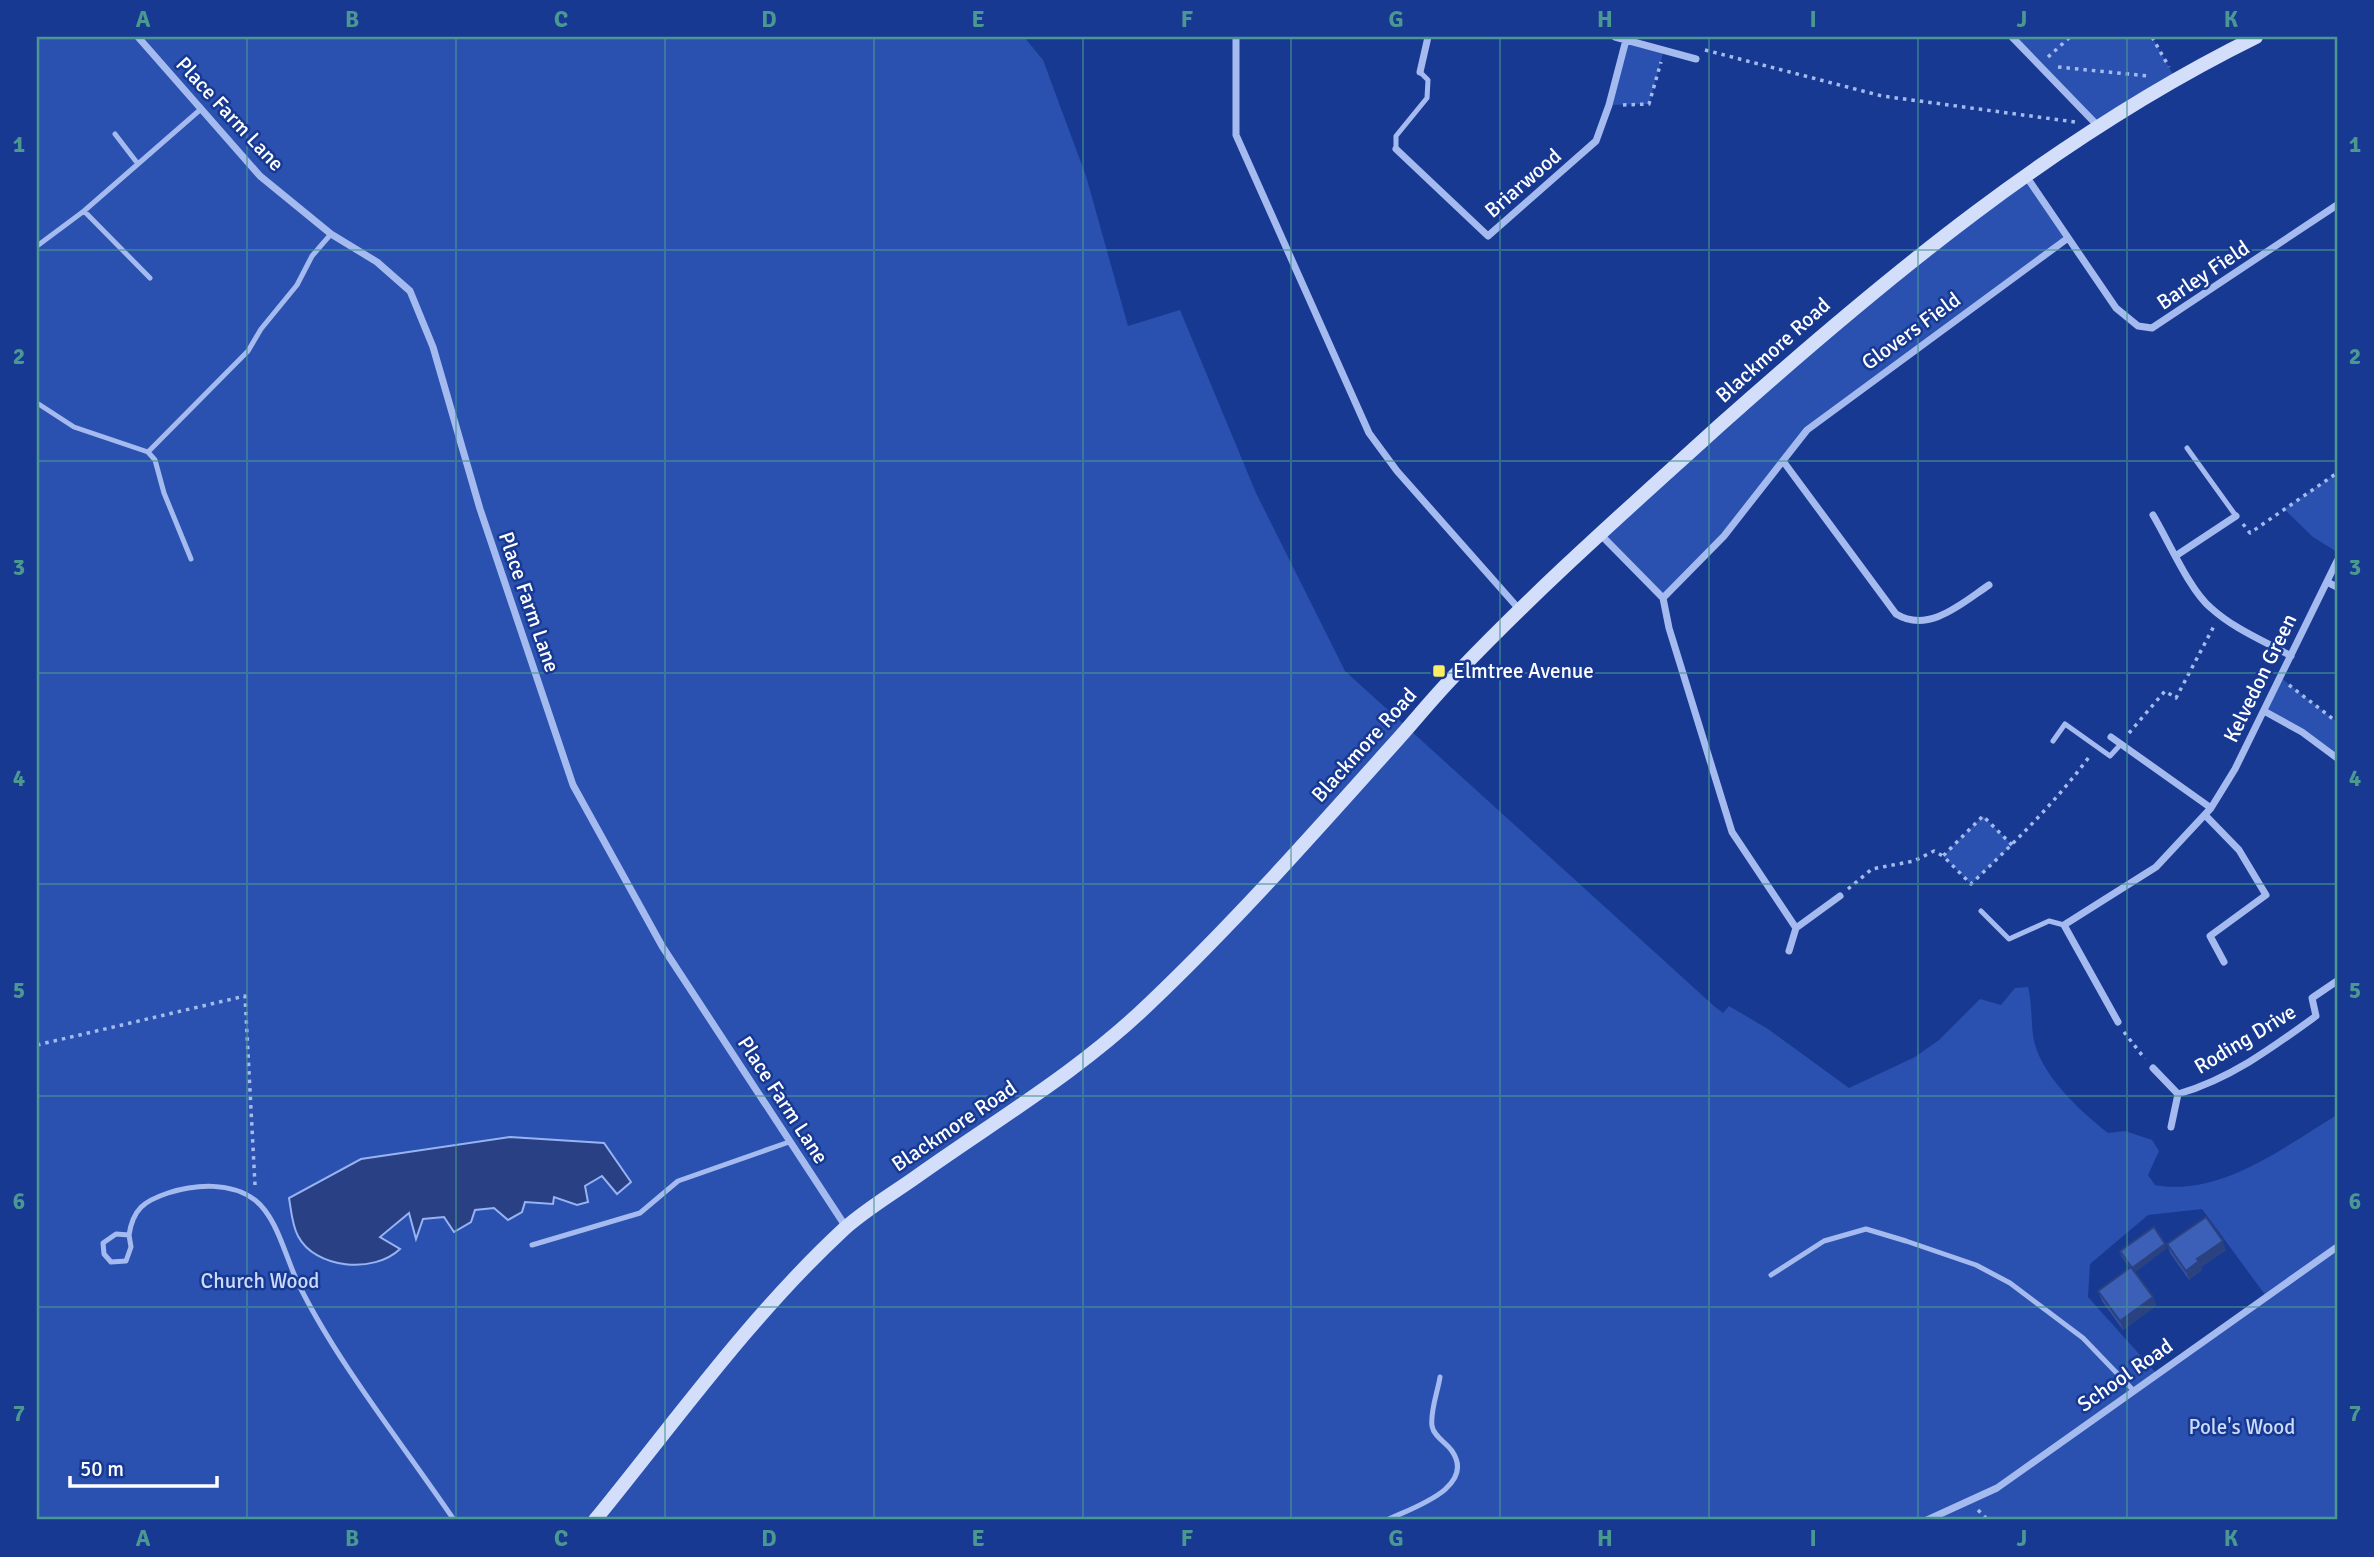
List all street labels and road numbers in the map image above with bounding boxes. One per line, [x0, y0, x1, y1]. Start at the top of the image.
street label: Place Farm Lane [170, 51, 290, 177]
street label: Briarwood [1479, 143, 1567, 223]
street label: Barley Field [2152, 235, 2254, 315]
street label: Glovers Field [1857, 286, 1965, 376]
street label: Blackmore Road [1710, 292, 1836, 408]
street label: Place Farm Lane [493, 528, 565, 676]
street label: Kelvedon Green [2218, 609, 2302, 747]
street label: Blackmore Road [1306, 682, 1422, 808]
street label: Roding Drive [2189, 998, 2301, 1080]
street label: Place Farm Lane [732, 1031, 834, 1169]
street label: Blackmore Road [887, 1075, 1021, 1177]
street label: School Road [2072, 1333, 2178, 1417]

